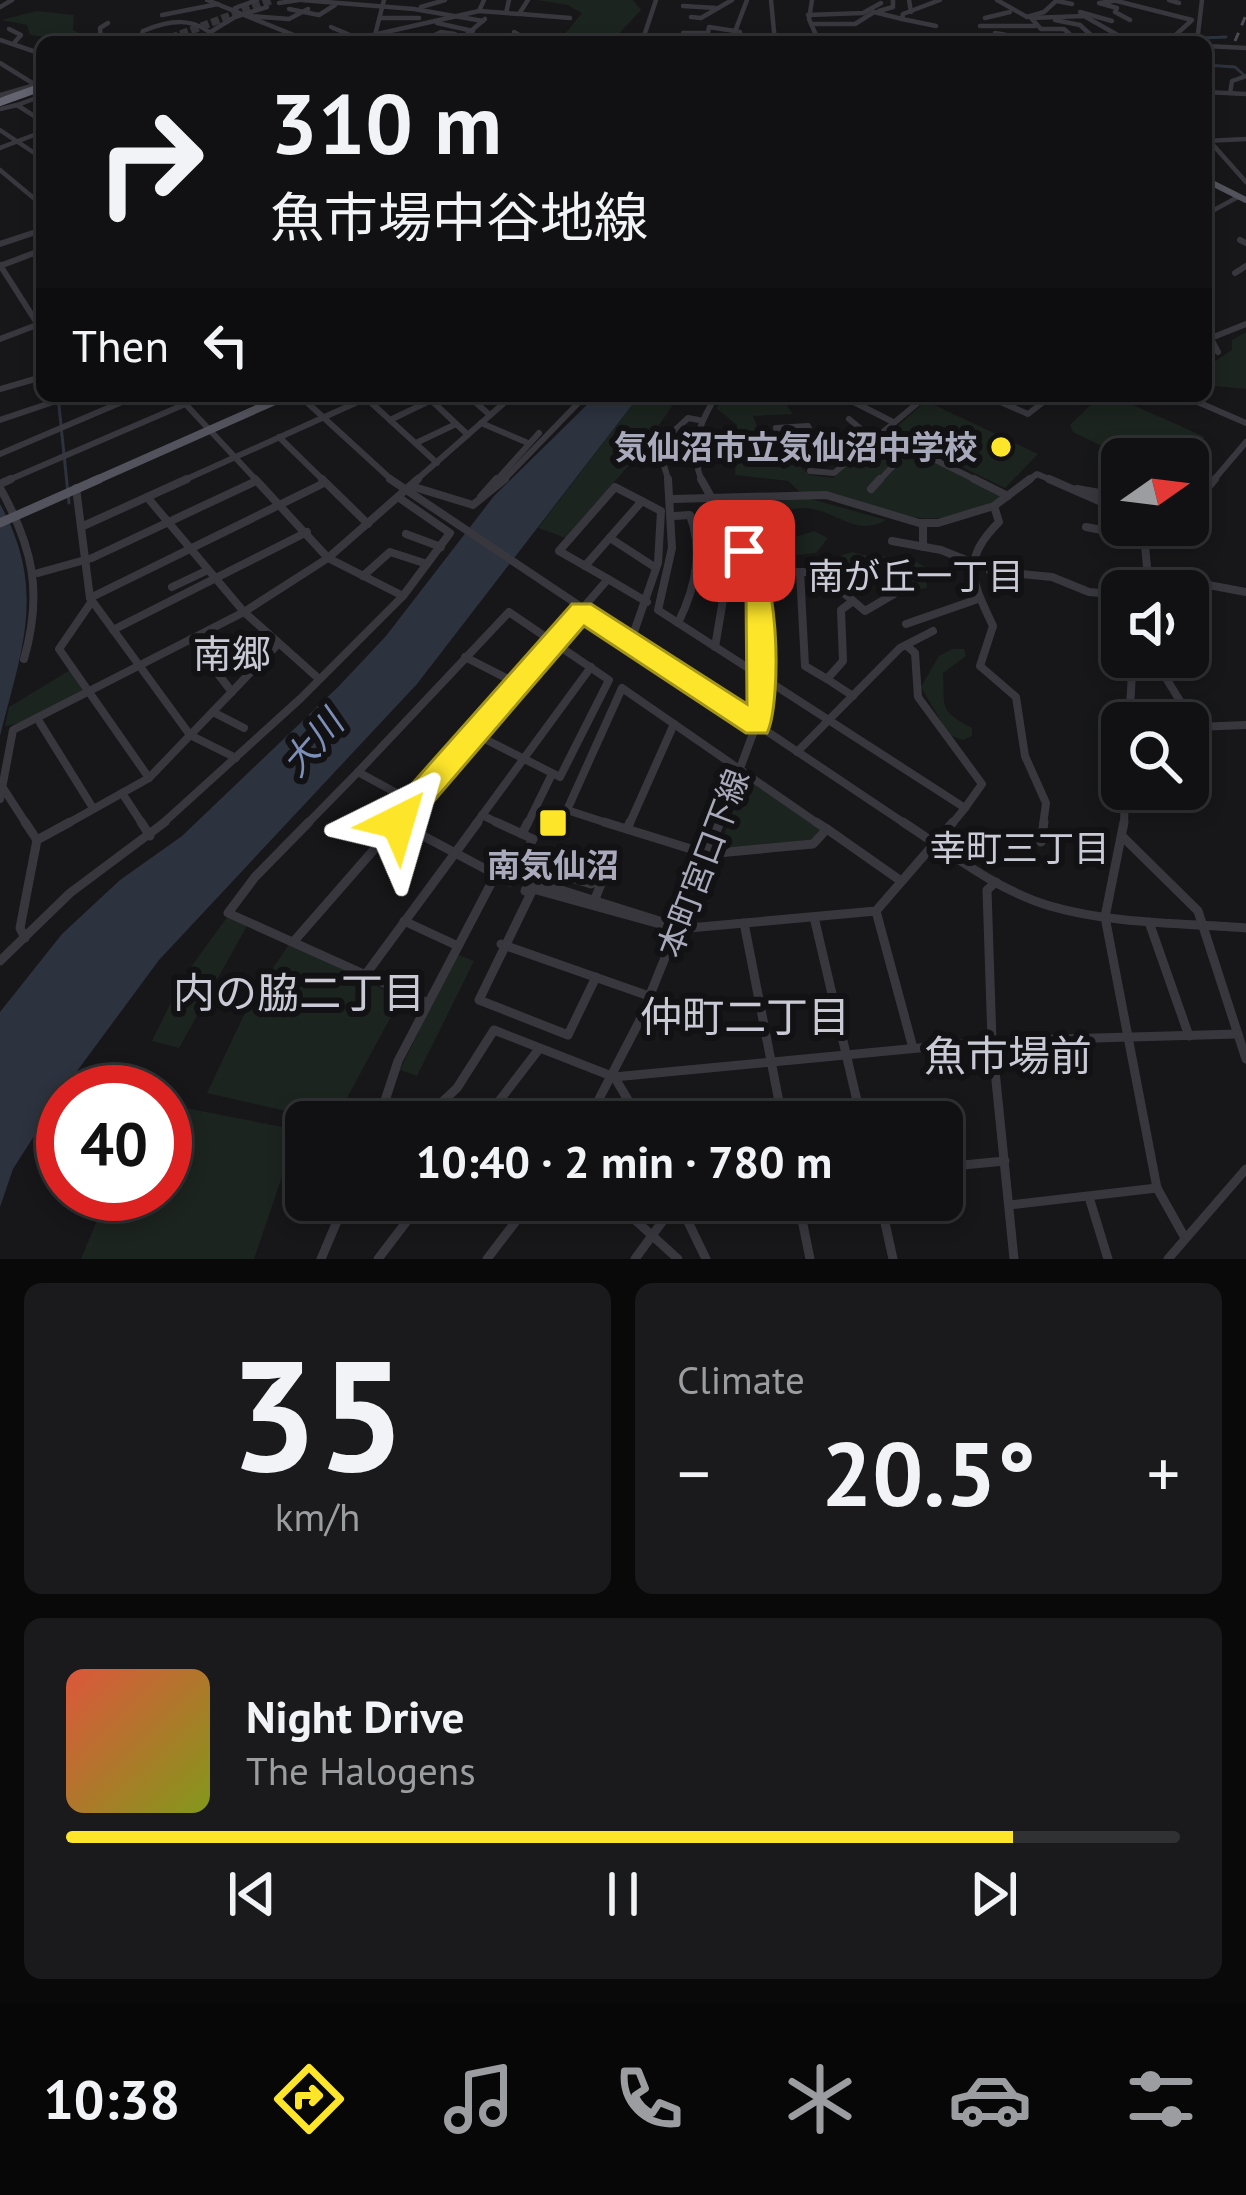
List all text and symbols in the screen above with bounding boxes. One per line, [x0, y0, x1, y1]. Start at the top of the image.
text: 310 m [270, 68, 502, 177]
icon: right [72, 84, 228, 240]
text: 魚市場中谷地線 [270, 182, 648, 252]
icon: left [193, 312, 259, 378]
text: Then [72, 316, 169, 374]
place label: 気仙沼市立気仙沼中学校 [614, 425, 977, 468]
marker: 気仙沼市立気仙沼中学校 [988, 434, 1014, 460]
north arrow [1101, 438, 1209, 546]
map controls [1101, 438, 1209, 810]
pin [693, 500, 795, 602]
icon: arrive [711, 518, 777, 584]
district label: 南が丘一丁目 [808, 552, 1024, 599]
button: sound [1101, 570, 1209, 678]
district label: 南郷 [193, 628, 271, 679]
water label: 大川 [270, 697, 356, 785]
button: search [1101, 702, 1209, 810]
position arrow [335, 759, 461, 885]
street label: 本町宮口下線 [647, 763, 758, 963]
marker: 南気仙沼 [537, 807, 569, 839]
district label: 幸町三丁目 [930, 824, 1110, 871]
place label: 南気仙沼 [487, 843, 619, 886]
district label: 内の脇二丁目 [173, 965, 425, 1020]
district label: 仲町二丁目 [640, 989, 850, 1044]
district label: 魚市場前 [924, 1028, 1092, 1083]
speed limit sign: 40 [36, 1065, 192, 1221]
text: 10:40 · 2 min · 780 m [416, 1132, 832, 1190]
text: 35 [229, 1312, 406, 1514]
text: Climate [677, 1354, 805, 1405]
text: 20.5° [821, 1414, 1036, 1531]
text: − [677, 1430, 710, 1515]
text: + [1147, 1430, 1180, 1515]
text: km/h [275, 1491, 360, 1542]
text: Night Drive [246, 1687, 464, 1745]
text: The Halogens [246, 1745, 476, 1796]
icon: previous [219, 1861, 285, 1927]
icon: pause [590, 1861, 656, 1927]
icon: next [961, 1861, 1027, 1927]
icon: directions [267, 2057, 351, 2141]
icon: music [437, 2057, 521, 2141]
icon: phone [607, 2057, 691, 2141]
icon: climate [778, 2057, 862, 2141]
icon: car [948, 2057, 1032, 2141]
icon: filters [1119, 2057, 1203, 2141]
text: 10:38 [43, 2064, 180, 2134]

